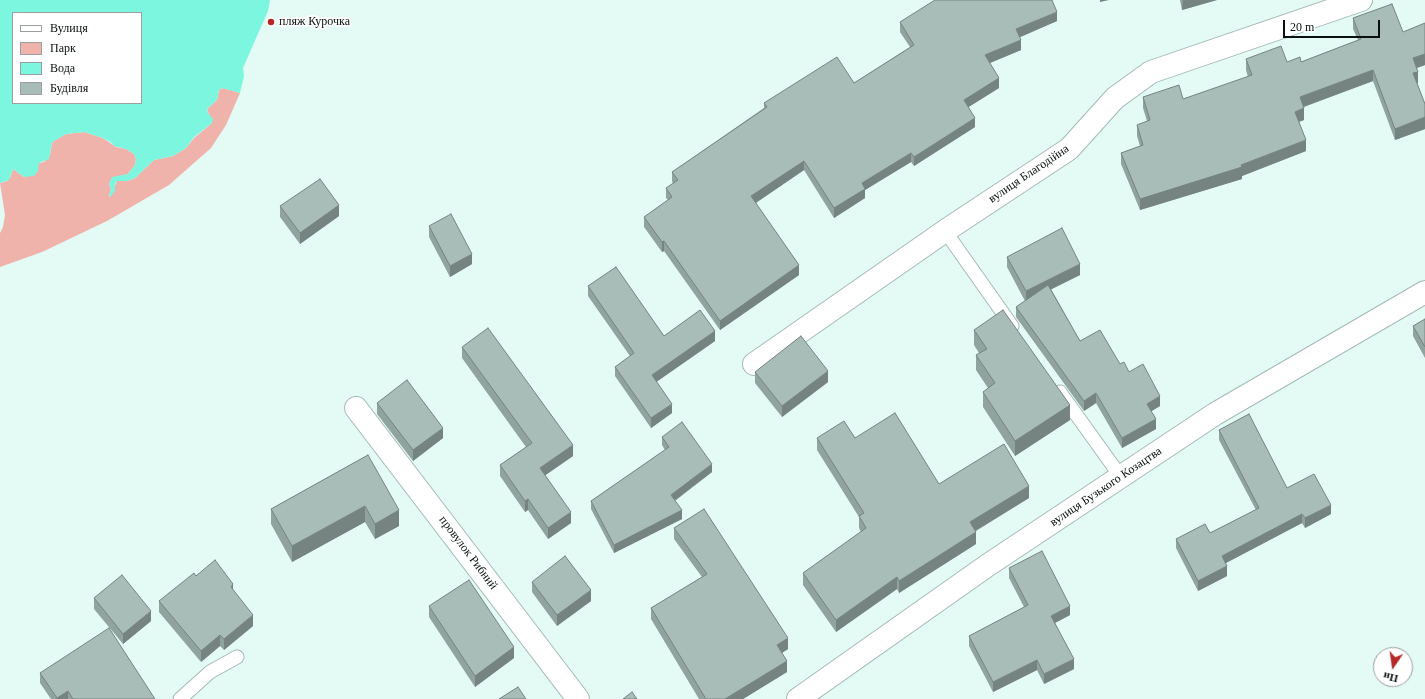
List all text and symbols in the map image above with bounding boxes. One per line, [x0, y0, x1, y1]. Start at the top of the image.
legend [12, 12, 142, 104]
scale bar [1285, 12, 1382, 38]
place label: пляж Курочка [279, 15, 350, 29]
marker: пляж Курочка [266, 17, 276, 27]
text: 20 m [1290, 20, 1314, 34]
text: Вулиця [50, 21, 88, 35]
text: Парк [50, 41, 76, 55]
text: Вода [50, 61, 75, 75]
text: Будівля [50, 81, 88, 95]
street label: вулиця Благодійна [986, 142, 1072, 206]
street label: вулиця Бузького Козацтва [1047, 444, 1165, 530]
street label: провулок Рибний [436, 513, 500, 593]
north arrow [1373, 647, 1413, 687]
text: Пн [1382, 670, 1399, 685]

